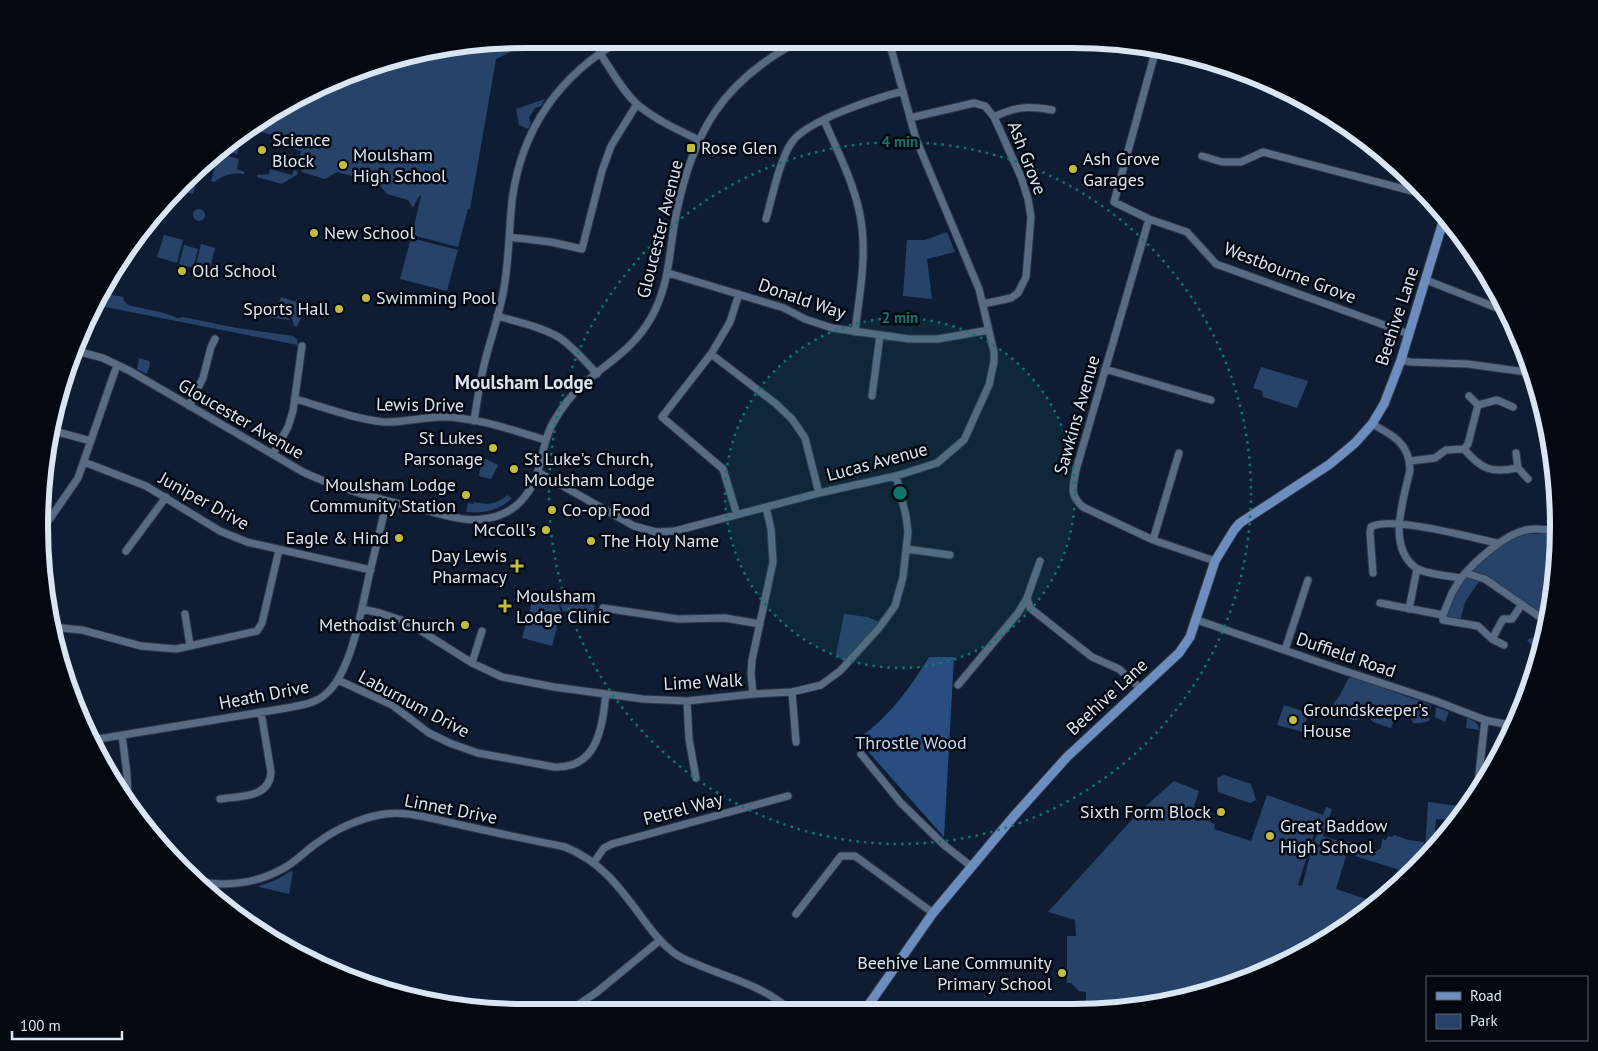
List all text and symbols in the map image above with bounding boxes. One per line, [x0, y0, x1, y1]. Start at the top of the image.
street label: Ash Grove [1003, 118, 1052, 198]
place label: Science Block [272, 128, 330, 172]
text: 4 min [882, 132, 918, 151]
place label: Rose Glen [701, 136, 777, 159]
marker: Rose Glen [685, 142, 697, 154]
place label: Moulsham High School [353, 143, 447, 187]
marker: Science Block [256, 144, 268, 156]
place label: Ash Grove Garages [1083, 147, 1160, 191]
street label: Gloucester Avenue [631, 157, 688, 300]
marker: Moulsham High School [337, 159, 349, 171]
marker: Ash Grove Garages [1067, 163, 1079, 175]
place label: New School [324, 221, 415, 244]
marker: New School [308, 227, 320, 239]
street label: Westbourne Grove [1221, 237, 1360, 308]
place label: Old School [192, 259, 277, 282]
street label: Beehive Lane [1370, 264, 1423, 368]
marker: Old School [176, 265, 188, 277]
street label: Donald Way [755, 273, 850, 324]
place label: Swimming Pool [376, 286, 497, 309]
marker: Swimming Pool [360, 292, 372, 304]
place label: Sports Hall [243, 297, 330, 320]
marker: Sports Hall [333, 303, 345, 315]
text: 2 min [882, 308, 918, 327]
street label: Sawkins Avenue [1049, 353, 1105, 477]
district label: Moulsham Lodge [455, 370, 593, 394]
street label: Gloucester Avenue [174, 373, 308, 464]
street label: Lewis Drive [376, 392, 464, 417]
place label: St Lukes Parsonage [404, 426, 483, 470]
street label: Lucas Avenue [824, 437, 930, 486]
marker: St Lukes Parsonage [487, 442, 499, 454]
place label: St Luke's Church, Moulsham Lodge [524, 447, 655, 491]
marker: St Luke's Church, Moulsham Lodge [508, 463, 520, 475]
street label: Juniper Drive [154, 466, 253, 535]
place label: Moulsham Lodge Community Station [309, 473, 456, 517]
centre of rings [891, 484, 909, 502]
marker: Moulsham Lodge Community Station [460, 489, 472, 501]
place label: Co-op Food [562, 498, 650, 521]
marker: Co-op Food [546, 504, 558, 516]
place label: McColl's [473, 518, 536, 541]
marker: McColl's [540, 524, 552, 536]
place label: Eagle & Hind [286, 526, 389, 549]
place label: The Holy Name [601, 529, 719, 552]
marker: Eagle & Hind [393, 532, 405, 544]
marker: The Holy Name [585, 535, 597, 547]
place label: Day Lewis Pharmacy [431, 544, 508, 588]
marker: Day Lewis Pharmacy [511, 560, 523, 572]
place label: Moulsham Lodge Clinic [516, 584, 610, 628]
marker: Moulsham Lodge Clinic [498, 599, 512, 613]
place label: Methodist Church [319, 613, 455, 636]
marker: Methodist Church [459, 619, 471, 631]
street label: Duffield Road [1293, 627, 1399, 682]
street label: Beehive Lane [1061, 653, 1152, 740]
street label: Laburnum Drive [355, 665, 474, 743]
street label: Lime Walk [663, 668, 744, 695]
street label: Heath Drive [217, 675, 311, 715]
place label: Groundskeeper's House [1303, 698, 1428, 742]
marker: Groundskeeper's House [1287, 714, 1299, 726]
park label: Throstle Wood [855, 731, 967, 754]
street label: Petrel Way [641, 787, 726, 830]
street label: Linnet Drive [403, 788, 500, 829]
place label: Sixth Form Block [1080, 800, 1211, 823]
marker: Sixth Form Block [1215, 806, 1227, 818]
place label: Great Baddow High School [1280, 814, 1388, 858]
marker: Great Baddow High School [1264, 830, 1276, 842]
place label: Beehive Lane Community Primary School [857, 951, 1053, 995]
marker: Beehive Lane Community Primary School [1056, 967, 1068, 979]
legend [1426, 976, 1588, 1041]
text: Road [1470, 986, 1502, 1005]
scale bar [12, 1008, 122, 1040]
text: Park [1470, 1011, 1498, 1030]
text: 100 m [20, 1016, 61, 1035]

